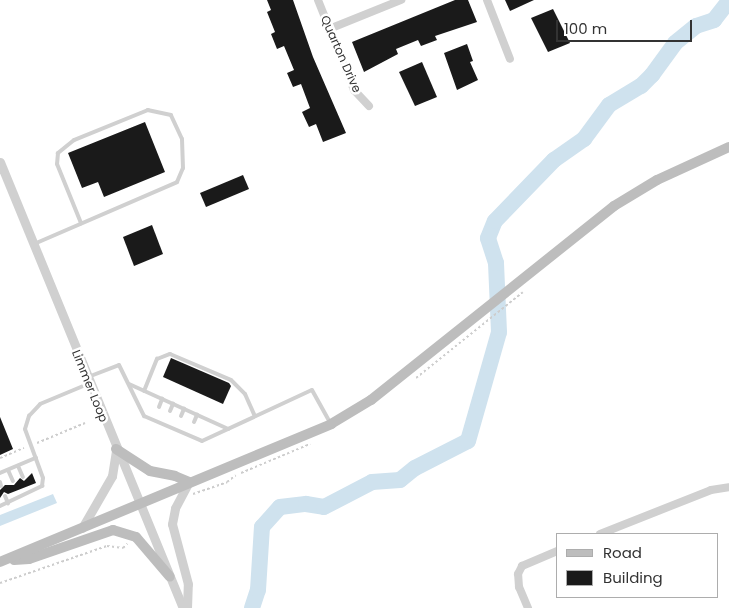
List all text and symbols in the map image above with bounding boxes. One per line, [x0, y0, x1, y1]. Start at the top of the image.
scale bar [559, 10, 695, 42]
street label: Quarton Drive [318, 13, 364, 95]
text: 100 m [564, 18, 607, 39]
street label: Limmer Loop [69, 348, 111, 424]
legend [556, 533, 719, 598]
text: Road [603, 542, 642, 563]
text: Building [603, 567, 663, 588]

